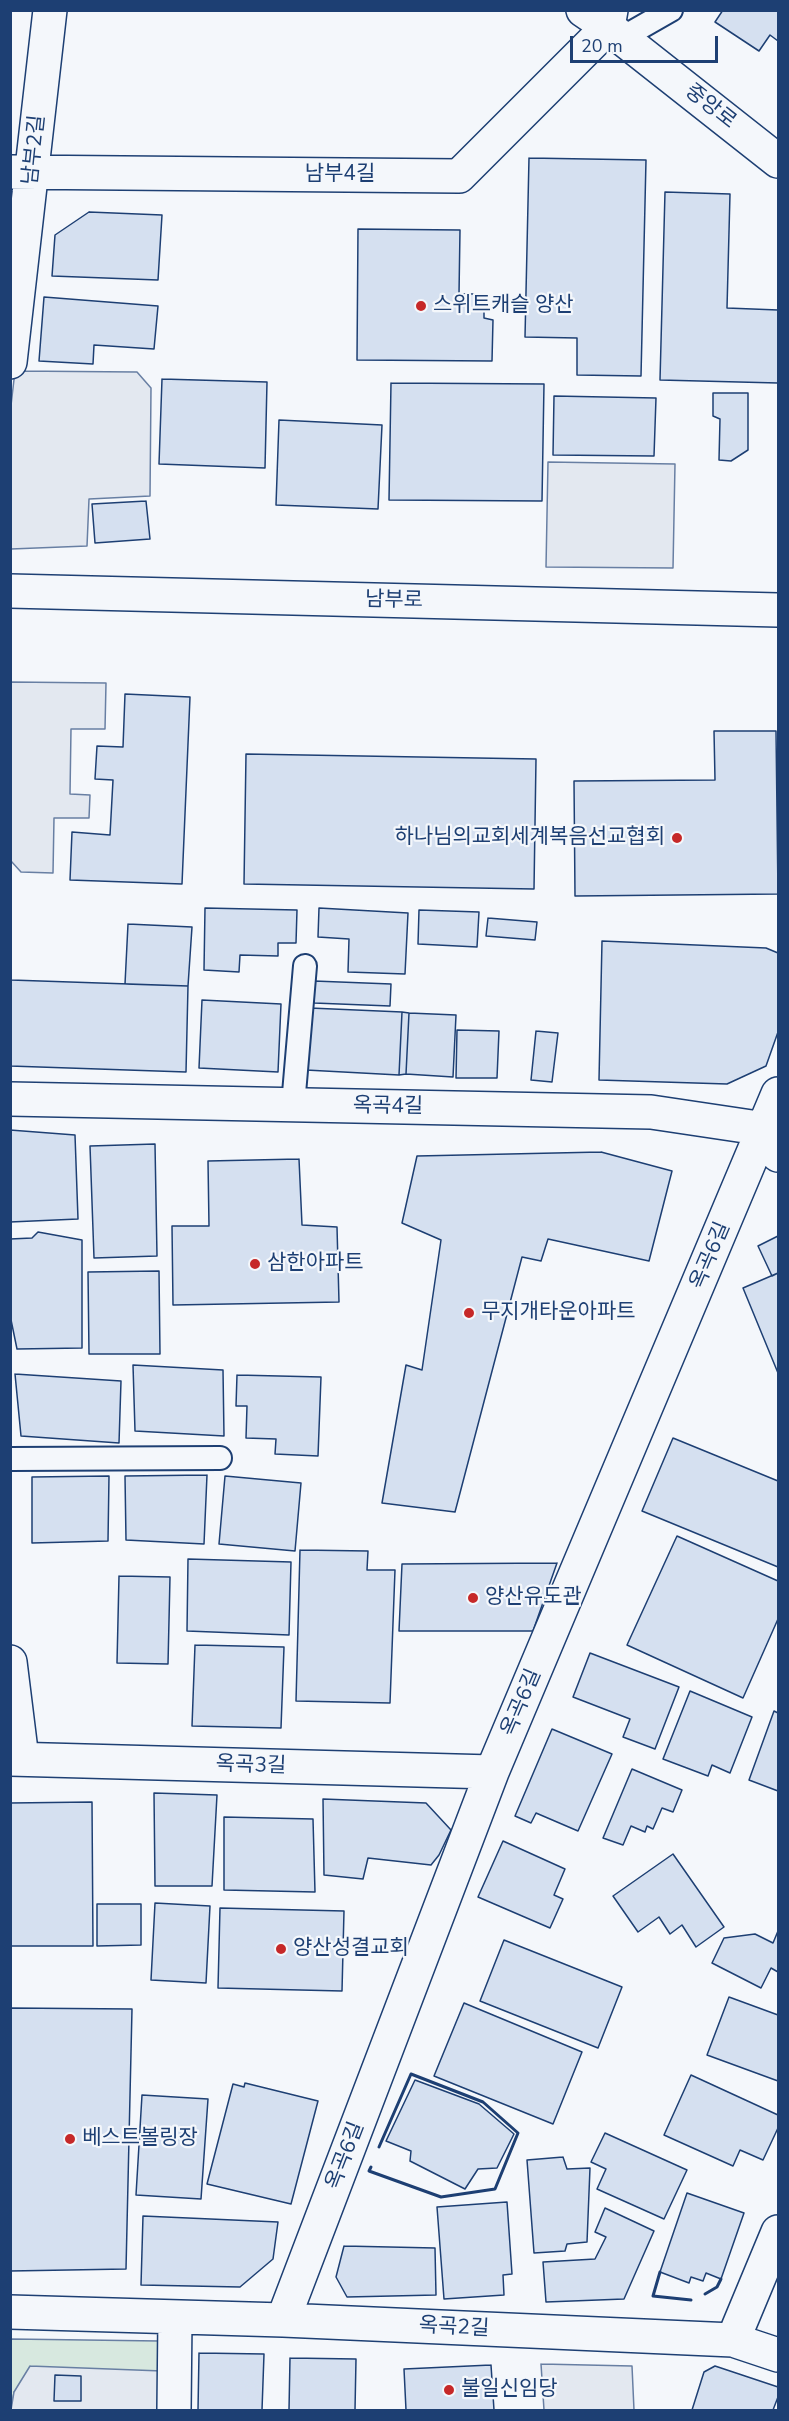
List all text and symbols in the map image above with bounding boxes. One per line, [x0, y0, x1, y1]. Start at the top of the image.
scale bar [573, 24, 722, 62]
text: 20 m [581, 34, 623, 58]
street label: 중앙로 [679, 79, 741, 135]
street label: 남부2길 [19, 114, 51, 186]
street label: 남부4길 [305, 162, 375, 188]
place label: 스위트캐슬 양산 [433, 293, 574, 319]
marker: 스위트캐슬 양산 [414, 299, 428, 313]
street label: 남부로 [365, 588, 423, 614]
place label: 하나님의교회세계복음선교협회 [395, 825, 665, 851]
marker: 하나님의교회세계복음선교협회 [670, 831, 684, 845]
street label: 옥곡4길 [353, 1094, 423, 1120]
street label: 옥곡6길 [686, 1219, 736, 1293]
place label: 삼한아파트 [267, 1251, 364, 1277]
marker: 삼한아파트 [248, 1257, 262, 1271]
place label: 무지개타운아파트 [481, 1300, 636, 1326]
marker: 무지개타운아파트 [462, 1306, 476, 1320]
place label: 양산유도관 [485, 1585, 582, 1611]
marker: 양산유도관 [466, 1591, 480, 1605]
street label: 옥곡6길 [497, 1666, 547, 1740]
street label: 옥곡3길 [215, 1752, 287, 1780]
place label: 양산성결교회 [293, 1936, 409, 1962]
marker: 양산성결교회 [274, 1942, 288, 1956]
street label: 옥곡6길 [322, 2119, 370, 2193]
place label: 베스트볼링장 [82, 2126, 198, 2152]
marker: 베스트볼링장 [63, 2132, 77, 2146]
street label: 옥곡2길 [418, 2314, 490, 2342]
place label: 불일신임당 [461, 2377, 558, 2403]
marker: 불일신임당 [442, 2383, 456, 2397]

